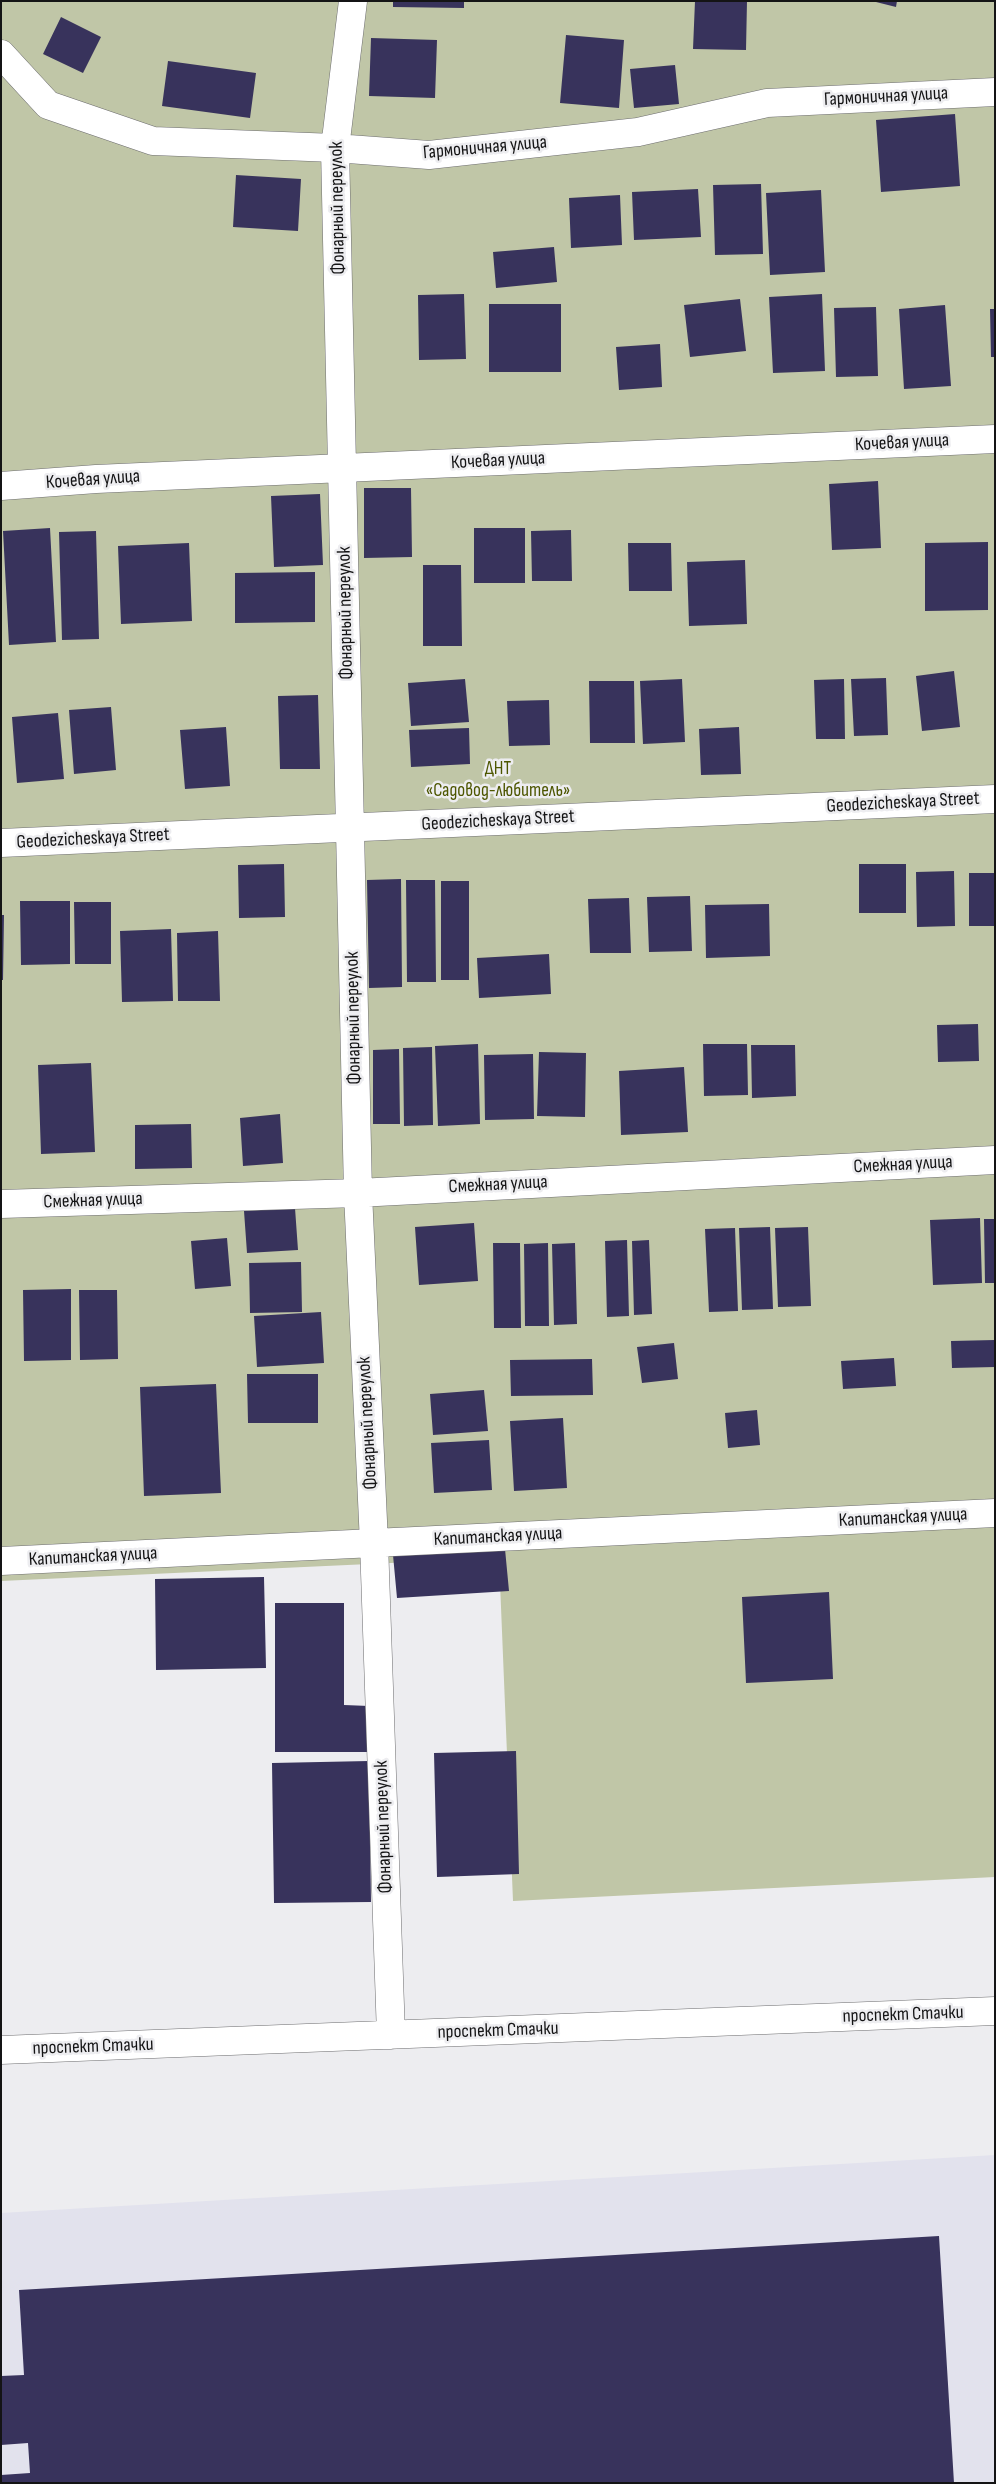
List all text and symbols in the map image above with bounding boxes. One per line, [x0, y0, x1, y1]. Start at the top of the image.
street label: Гармоничная улица [823, 82, 949, 112]
street label: Гармоничная улица [422, 131, 548, 165]
street label: Фонарный переулок [325, 141, 351, 275]
street label: Кочевая улица [854, 429, 950, 457]
street label: Кочевая улица [450, 447, 546, 475]
street label: Кочевая улица [45, 465, 141, 495]
street label: Фонарный переулок [333, 546, 359, 680]
park label: ДНТ «Садовод-любитель» [426, 758, 570, 802]
street label: Geodezicheskaya Street [826, 788, 980, 818]
street label: Geodezicheskaya Street [421, 806, 575, 836]
street label: Geodezicheskaya Street [16, 824, 170, 854]
street label: Фонарный переулок [341, 951, 367, 1085]
street label: Смежная улица [853, 1151, 953, 1179]
street label: Смежная улица [448, 1171, 548, 1199]
street label: Смежная улица [43, 1188, 143, 1214]
street label: Фонарный переулок [353, 1356, 383, 1490]
street label: Капитанская улица [838, 1503, 968, 1533]
street label: Капитанская улица [433, 1522, 563, 1552]
street label: Капитанская улица [28, 1542, 158, 1572]
street label: Фонарный переулок [370, 1760, 398, 1894]
street label: проспект Стачки [842, 2001, 964, 2029]
street label: проспект Стачки [437, 2017, 559, 2045]
street label: проспект Стачки [32, 2033, 154, 2061]

